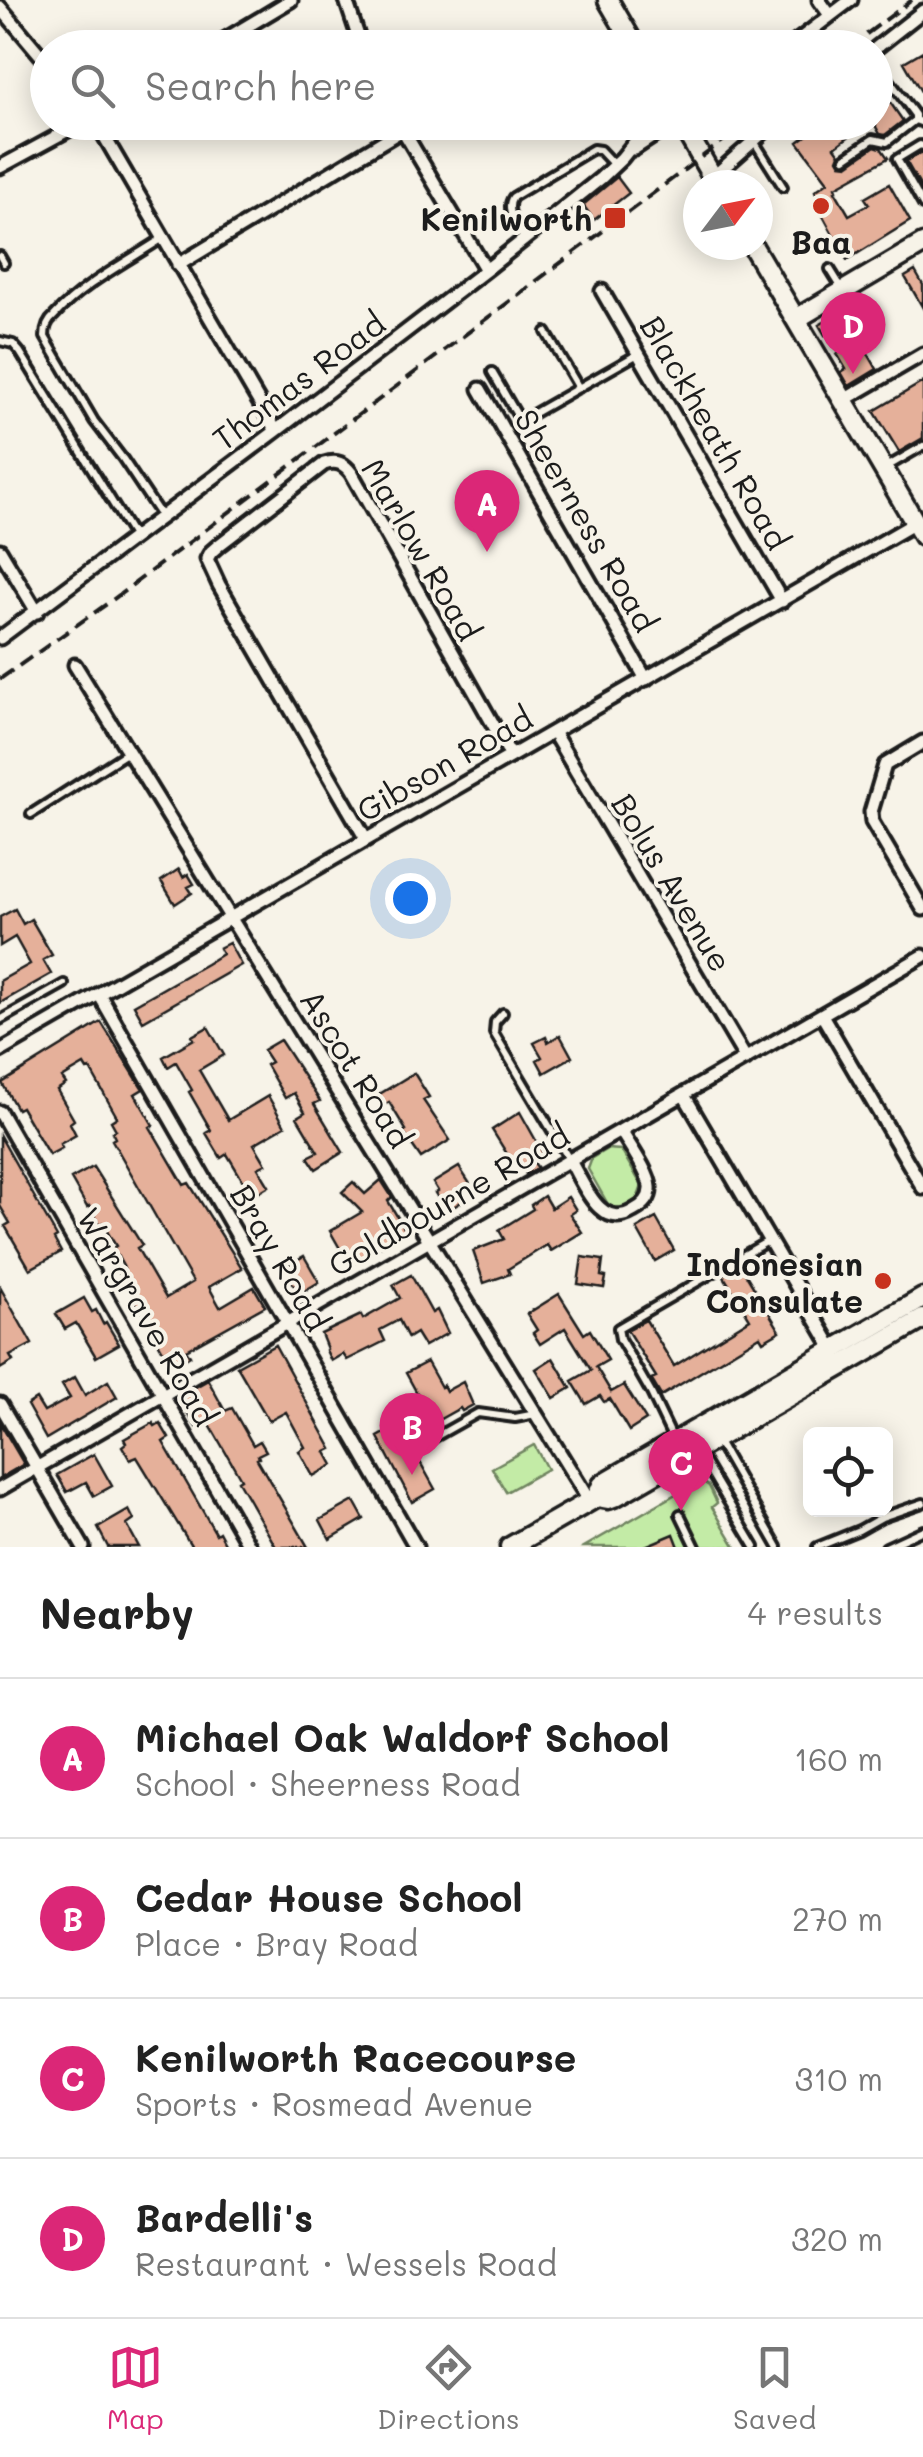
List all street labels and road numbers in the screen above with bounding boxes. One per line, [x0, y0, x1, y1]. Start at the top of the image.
street label: Thomas Road [203, 301, 393, 459]
street label: Blackheath Road [632, 307, 800, 557]
street label: Sheerness Road [506, 401, 668, 639]
street label: Marlow Road [353, 450, 491, 648]
street label: Gibson Road [349, 696, 539, 830]
street label: Bolus Avenue [603, 785, 743, 979]
street label: Ascot Road [292, 981, 422, 1155]
street label: Goldbourne Road [320, 1113, 576, 1285]
street label: Bray Road [221, 1176, 340, 1338]
street label: Wargrave Road [68, 1199, 228, 1433]

